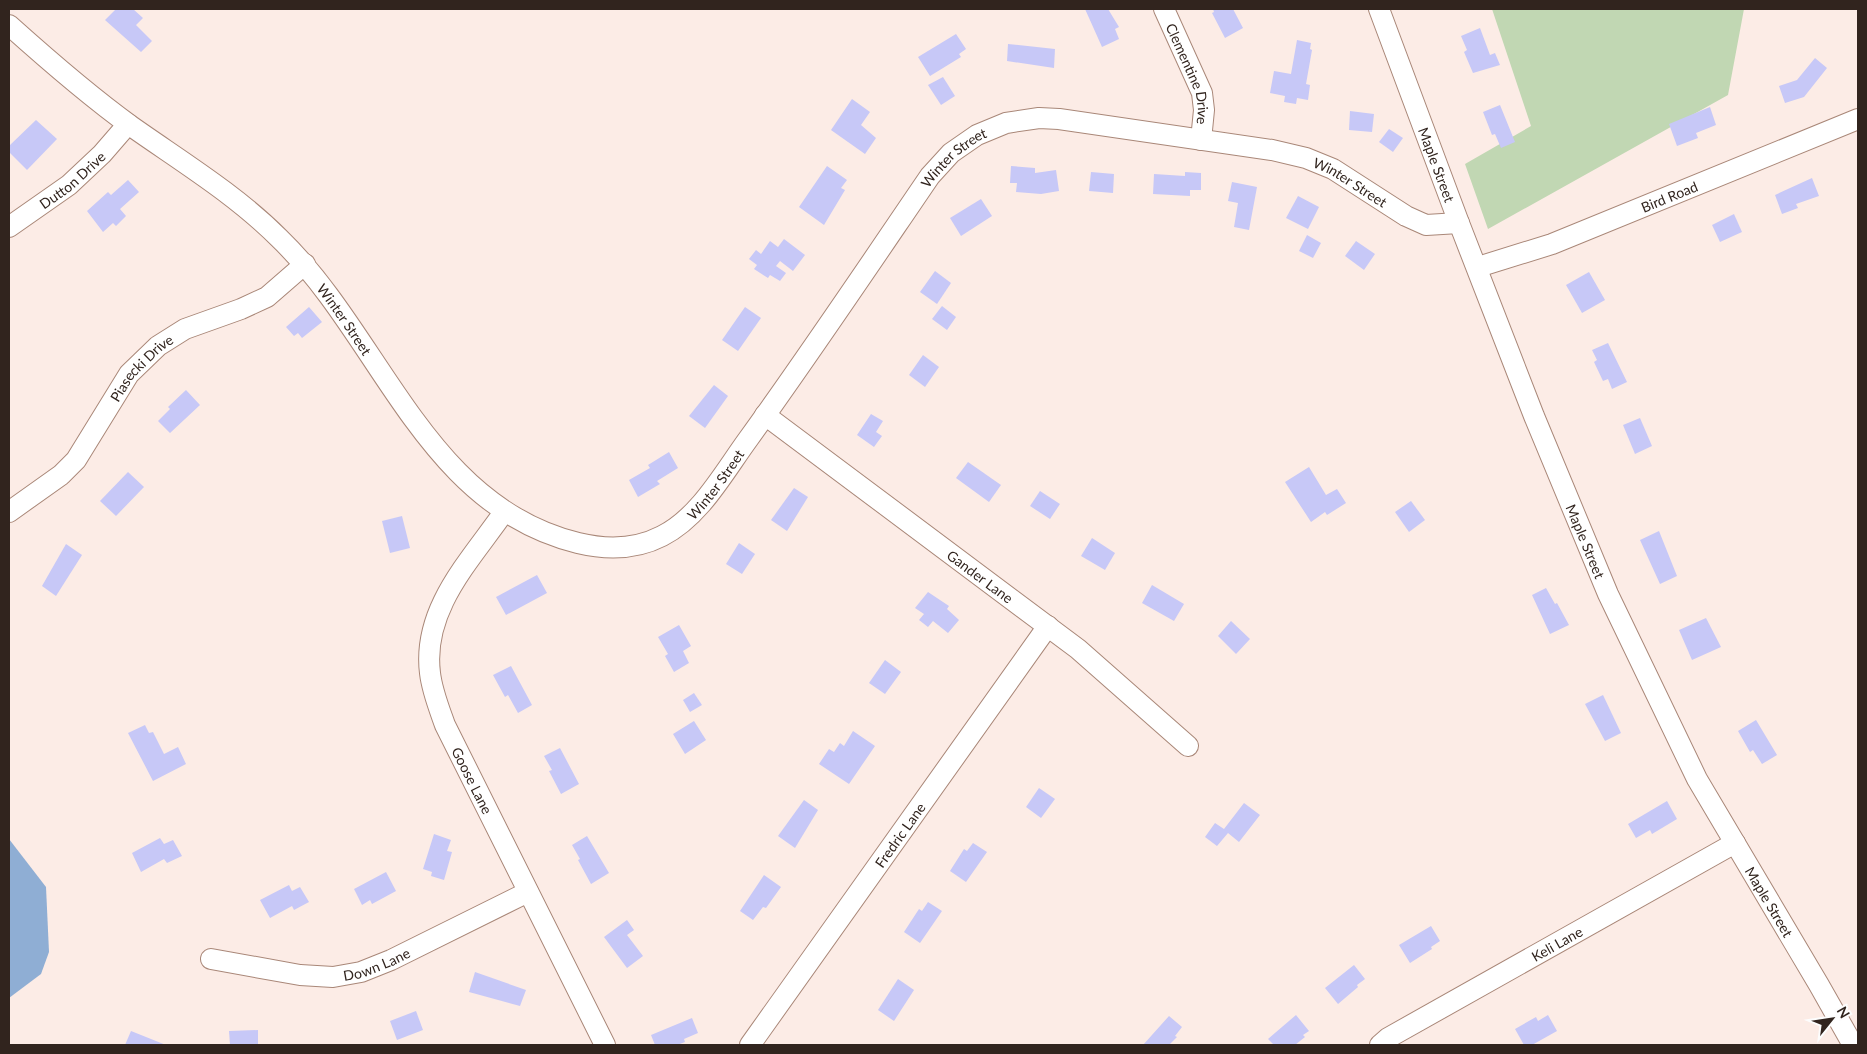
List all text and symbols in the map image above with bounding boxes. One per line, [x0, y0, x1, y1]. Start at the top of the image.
street label: Clementine Drive [1163, 20, 1212, 125]
street label: Winter Street [917, 124, 989, 190]
street label: Maple Street [1415, 125, 1459, 204]
street label: Dutton Drive [36, 147, 108, 212]
street label: Winter Street [1311, 153, 1390, 210]
street label: Bird Road [1638, 177, 1700, 215]
street label: Winter Street [314, 280, 376, 358]
street label: Piasecki Drive [106, 330, 176, 404]
street label: Winter Street [683, 446, 747, 523]
street label: Maple Street [1563, 501, 1609, 581]
street label: Gander Lane [944, 546, 1017, 606]
street label: Goose Lane [449, 744, 496, 816]
street label: Fredric Lane [871, 799, 928, 870]
street label: Maple Street [1742, 863, 1797, 940]
street label: Keli Lane [1528, 922, 1585, 964]
street label: Down Lane [342, 944, 413, 984]
north arrow [1807, 994, 1857, 1044]
text: N [1834, 1003, 1854, 1021]

